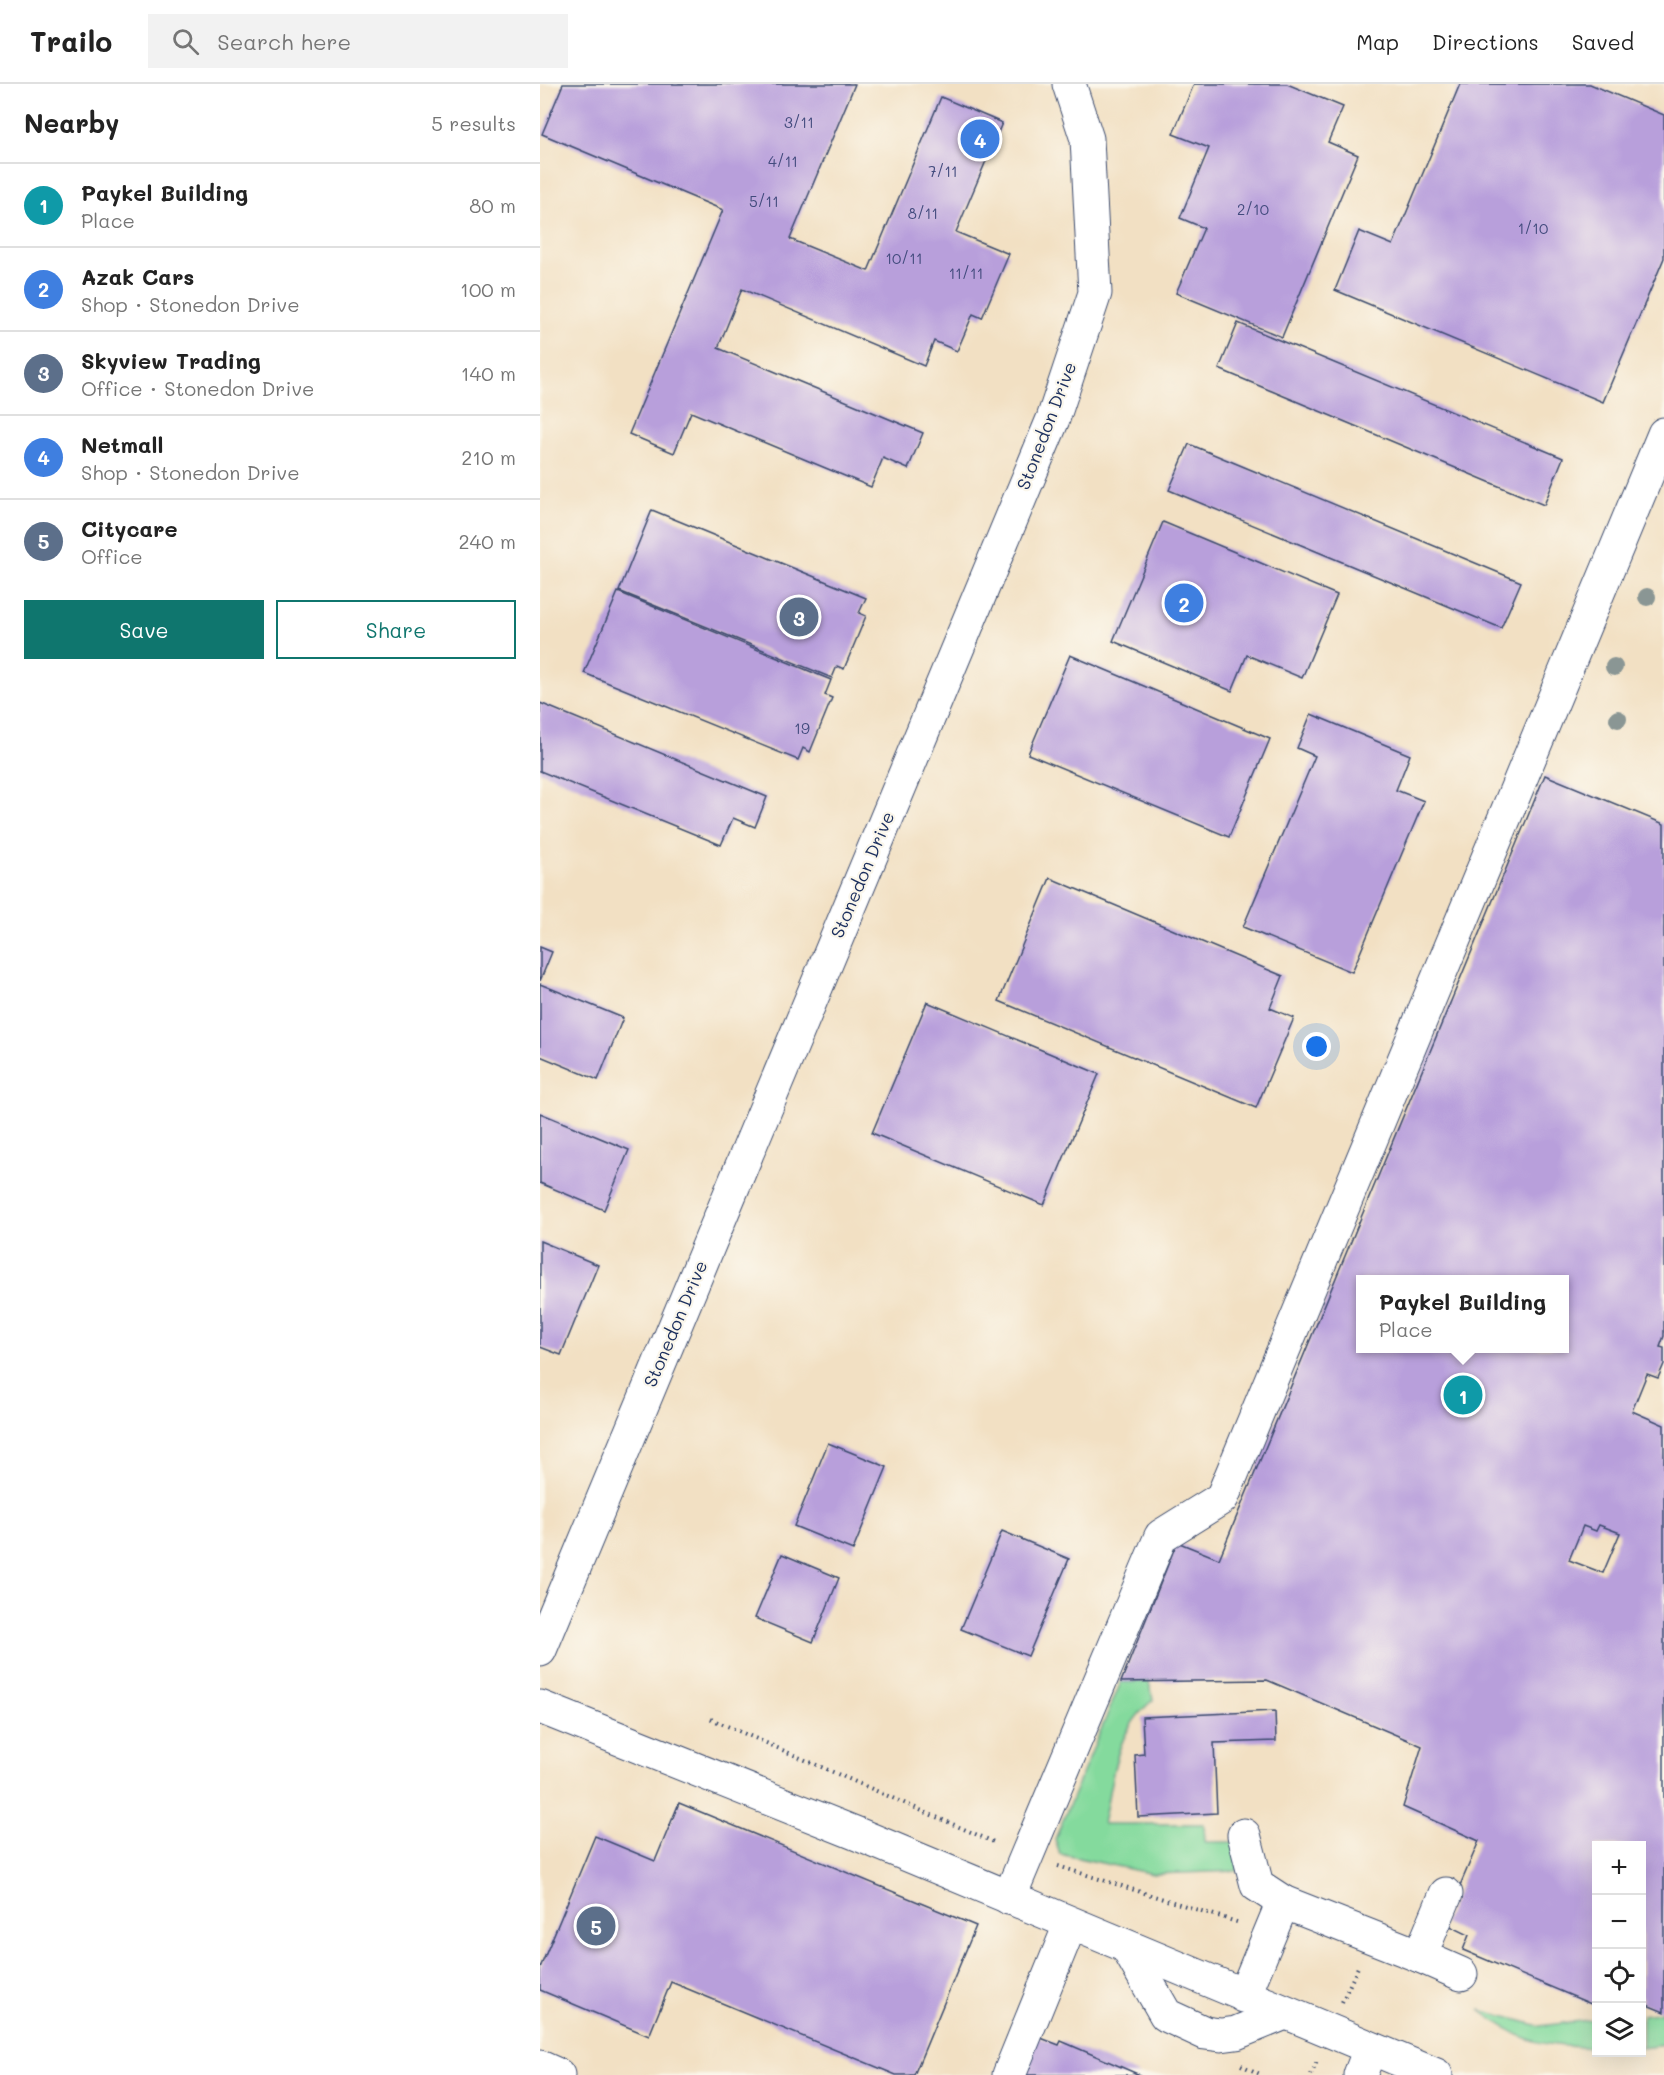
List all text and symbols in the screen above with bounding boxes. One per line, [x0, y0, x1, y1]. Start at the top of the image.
search box [148, 14, 568, 68]
text: Trailo [30, 23, 112, 59]
icon: search [169, 25, 202, 58]
text: Search here [217, 27, 351, 56]
text: Map [1356, 28, 1399, 55]
text: Directions [1432, 28, 1539, 55]
text: Saved [1572, 28, 1634, 55]
text: Nearby [24, 106, 119, 140]
text: 5 results [431, 110, 516, 136]
house number: 3/11 [784, 112, 814, 132]
pin: 4 [960, 116, 1000, 162]
house number: 4/11 [768, 151, 798, 171]
house number: 7/11 [928, 161, 958, 181]
text: Paykel Building [81, 178, 248, 207]
house number: 5/11 [749, 191, 779, 211]
text: 1 [39, 192, 48, 218]
text: 80 m [469, 192, 516, 218]
house number: 2/10 [1237, 199, 1269, 219]
house number: 8/11 [908, 203, 938, 223]
text: Place [81, 207, 135, 233]
house number: 1/10 [1518, 218, 1548, 238]
house number: 10/11 [885, 248, 923, 268]
text: Azak Cars [81, 262, 194, 291]
house number: 11/11 [949, 263, 983, 283]
text: 2 [38, 276, 49, 302]
text: 100 m [460, 276, 516, 302]
text: Shop · Stonedon Drive [81, 291, 300, 317]
text: Skyview Trading [81, 346, 261, 375]
street label: Stonedon Drive [1011, 358, 1082, 493]
text: 3 [38, 360, 50, 386]
text: 140 m [461, 360, 516, 386]
text: Office · Stonedon Drive [81, 375, 314, 401]
text: Netmall [81, 430, 163, 459]
text: 4 [37, 444, 50, 470]
text: 210 m [461, 444, 516, 470]
text: Shop · Stonedon Drive [81, 459, 300, 485]
text: Citycare [81, 514, 178, 543]
text: 5 [38, 528, 49, 554]
text: 240 m [458, 528, 516, 554]
text: Office [81, 543, 143, 569]
pin: 2 [1164, 580, 1204, 626]
pin: 3 [780, 594, 818, 640]
button: Save [24, 600, 264, 659]
button: Share [276, 600, 516, 659]
house number: 19 [794, 718, 810, 738]
street label: Stonedon Drive [825, 808, 900, 942]
your location [1302, 1032, 1331, 1061]
street label: Stonedon Drive [638, 1257, 713, 1391]
popup [1356, 1275, 1569, 1353]
text: Paykel Building [1379, 1287, 1546, 1316]
text: Place [1379, 1316, 1433, 1342]
pin: 1 [1444, 1372, 1482, 1418]
map controls [1592, 1841, 1646, 2057]
button: + [1592, 1841, 1646, 1895]
button: − [1592, 1895, 1646, 1949]
pin: 5 [576, 1904, 616, 1948]
button: locate [1592, 1949, 1646, 2003]
button: layers [1592, 2003, 1646, 2057]

